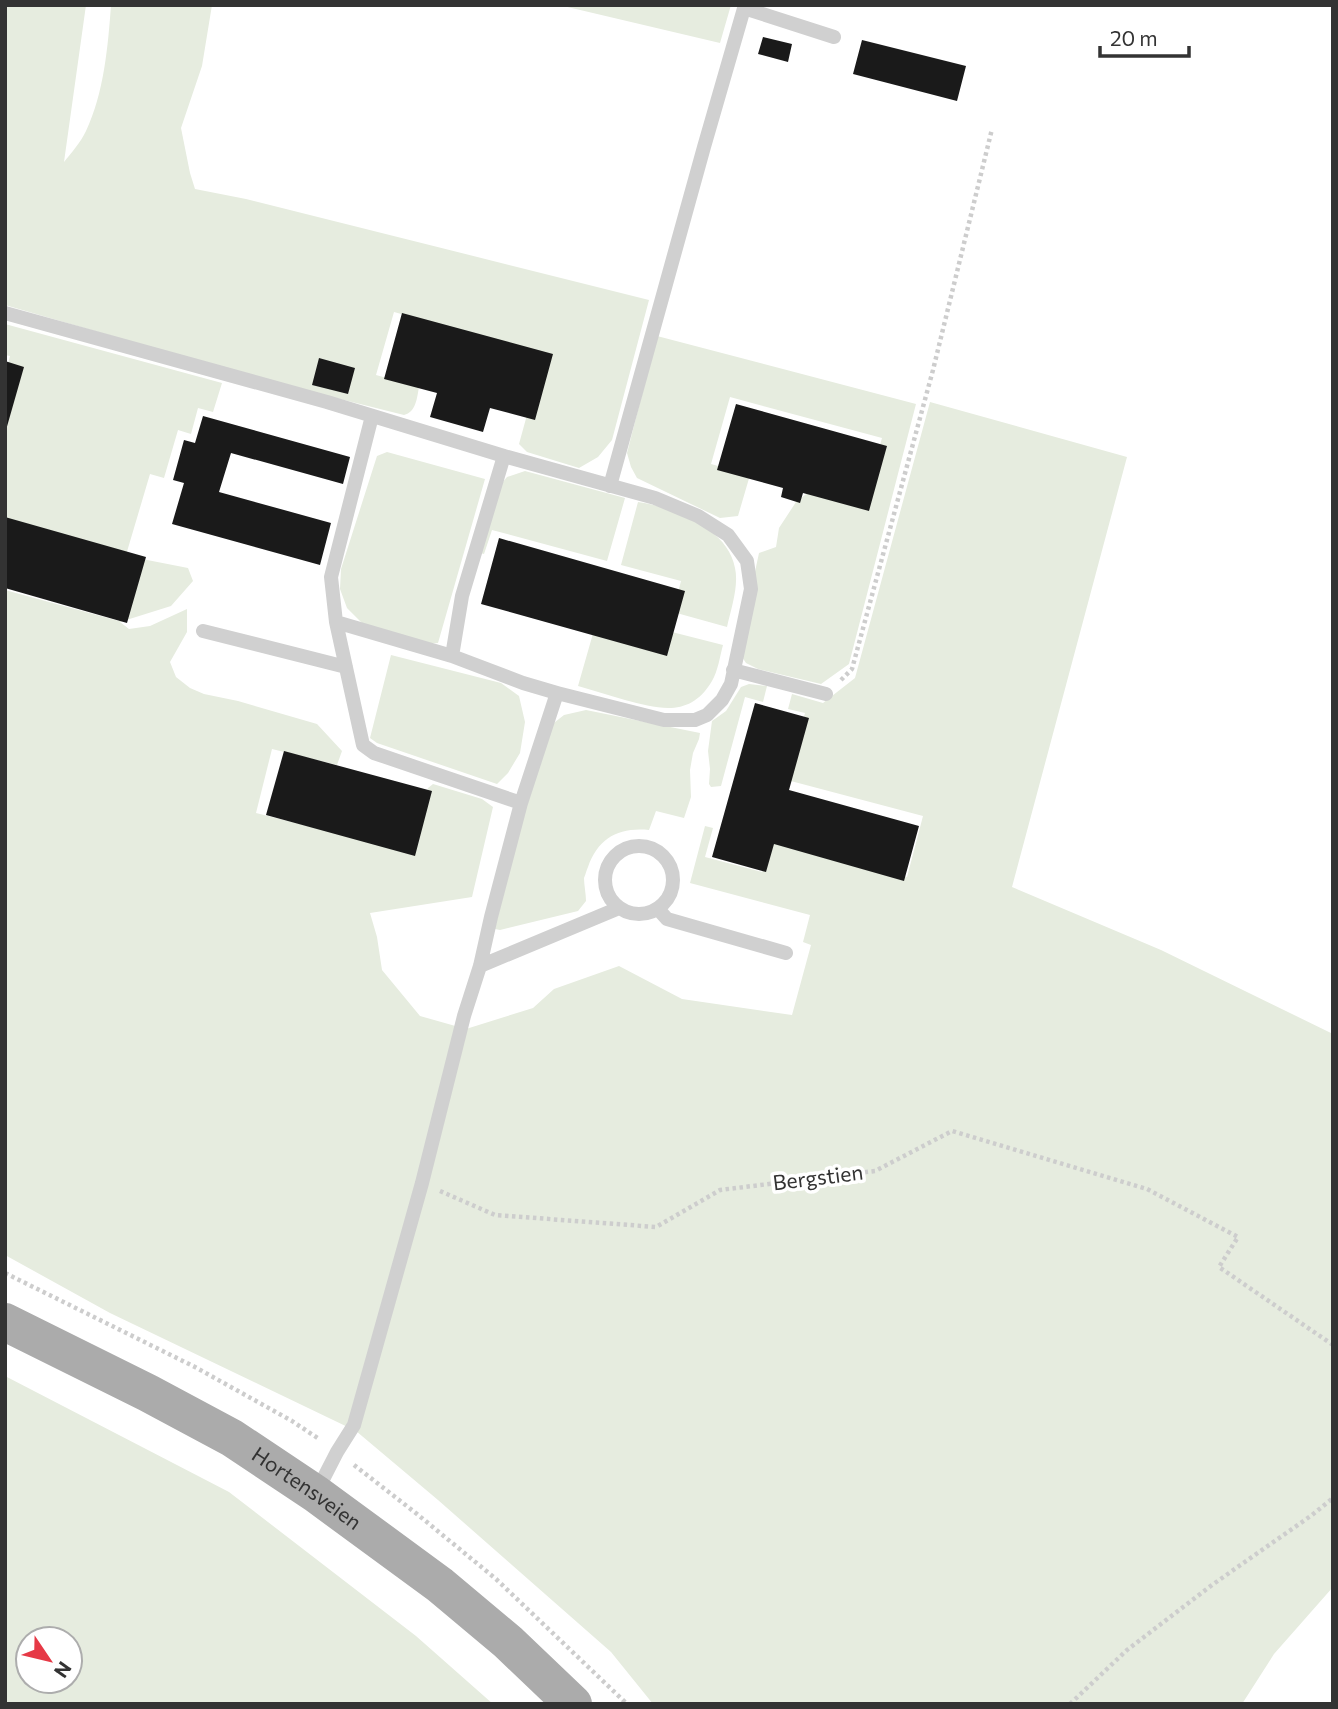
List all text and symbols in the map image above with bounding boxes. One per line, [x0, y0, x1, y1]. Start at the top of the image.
scale bar [1100, 14, 1189, 58]
text: 20 m [1110, 25, 1158, 50]
street label: Bergstien [771, 1159, 865, 1194]
street label: Hortensveien [248, 1441, 367, 1534]
north arrow [14, 1625, 84, 1695]
text: N [50, 1658, 77, 1682]

